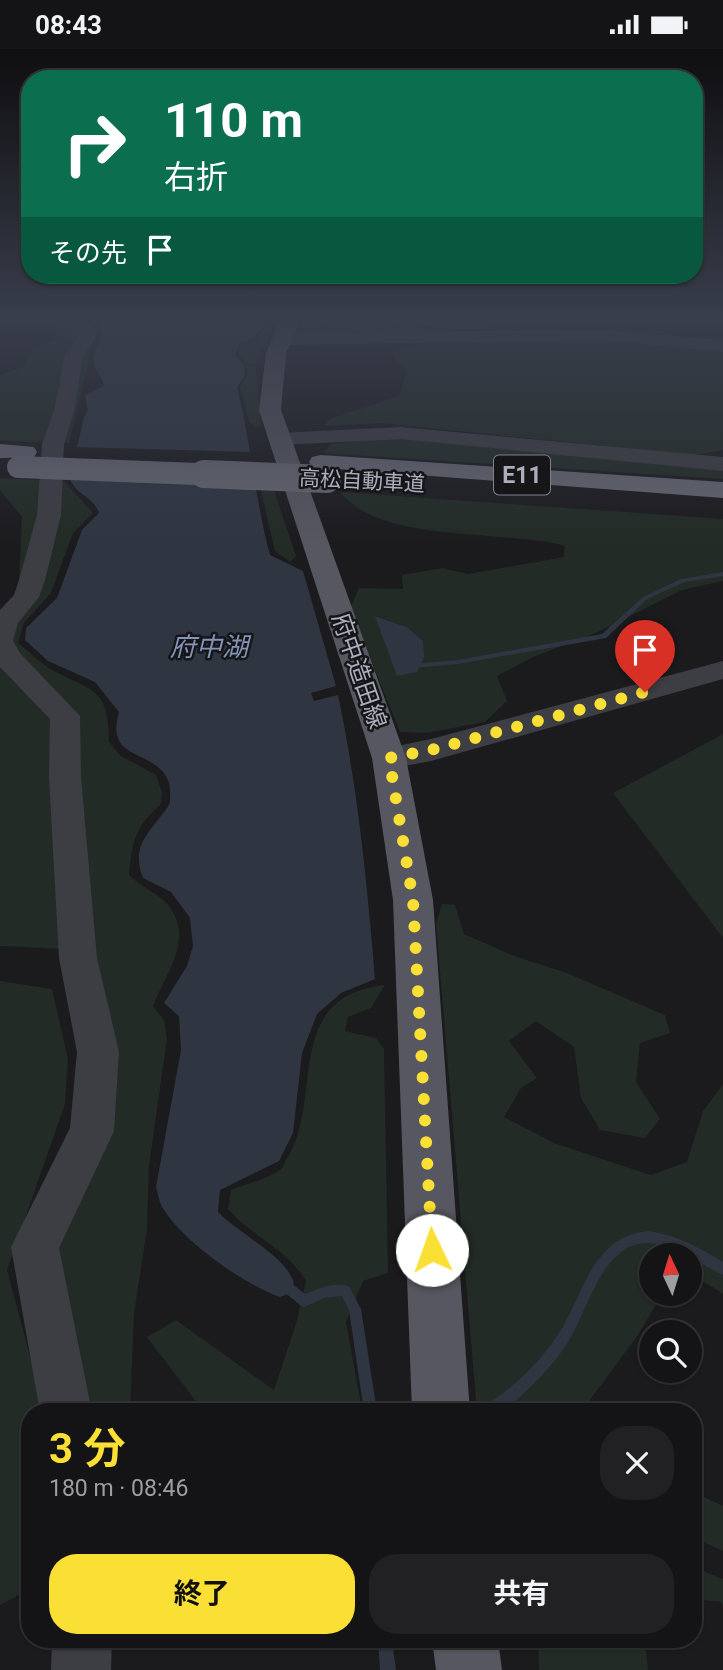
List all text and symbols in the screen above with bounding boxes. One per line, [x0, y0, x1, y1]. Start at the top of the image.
text: 08:43 [35, 10, 102, 40]
text: 110 m [164, 92, 303, 149]
icon: right [49, 98, 140, 189]
text: 右折 [164, 158, 228, 196]
icon: arrive [141, 231, 179, 269]
text: その先 [49, 238, 127, 268]
road number: E11 [494, 455, 550, 495]
street label: 高松自動車道 [298, 466, 426, 496]
street label: 府中造田線 [326, 610, 392, 732]
pin [615, 620, 675, 692]
icon: arrive [626, 631, 664, 669]
water label: 府中湖 [170, 632, 252, 662]
position arrow [395, 1213, 469, 1287]
north arrow [639, 1243, 702, 1305]
map controls [639, 1243, 702, 1383]
button: search [639, 1320, 702, 1383]
text: 3 分 [49, 1424, 126, 1473]
button: close [600, 1426, 674, 1500]
text: 180 m · 08:46 [49, 1475, 188, 1502]
button: 終了 [49, 1554, 355, 1634]
button: 共有 [369, 1554, 674, 1634]

